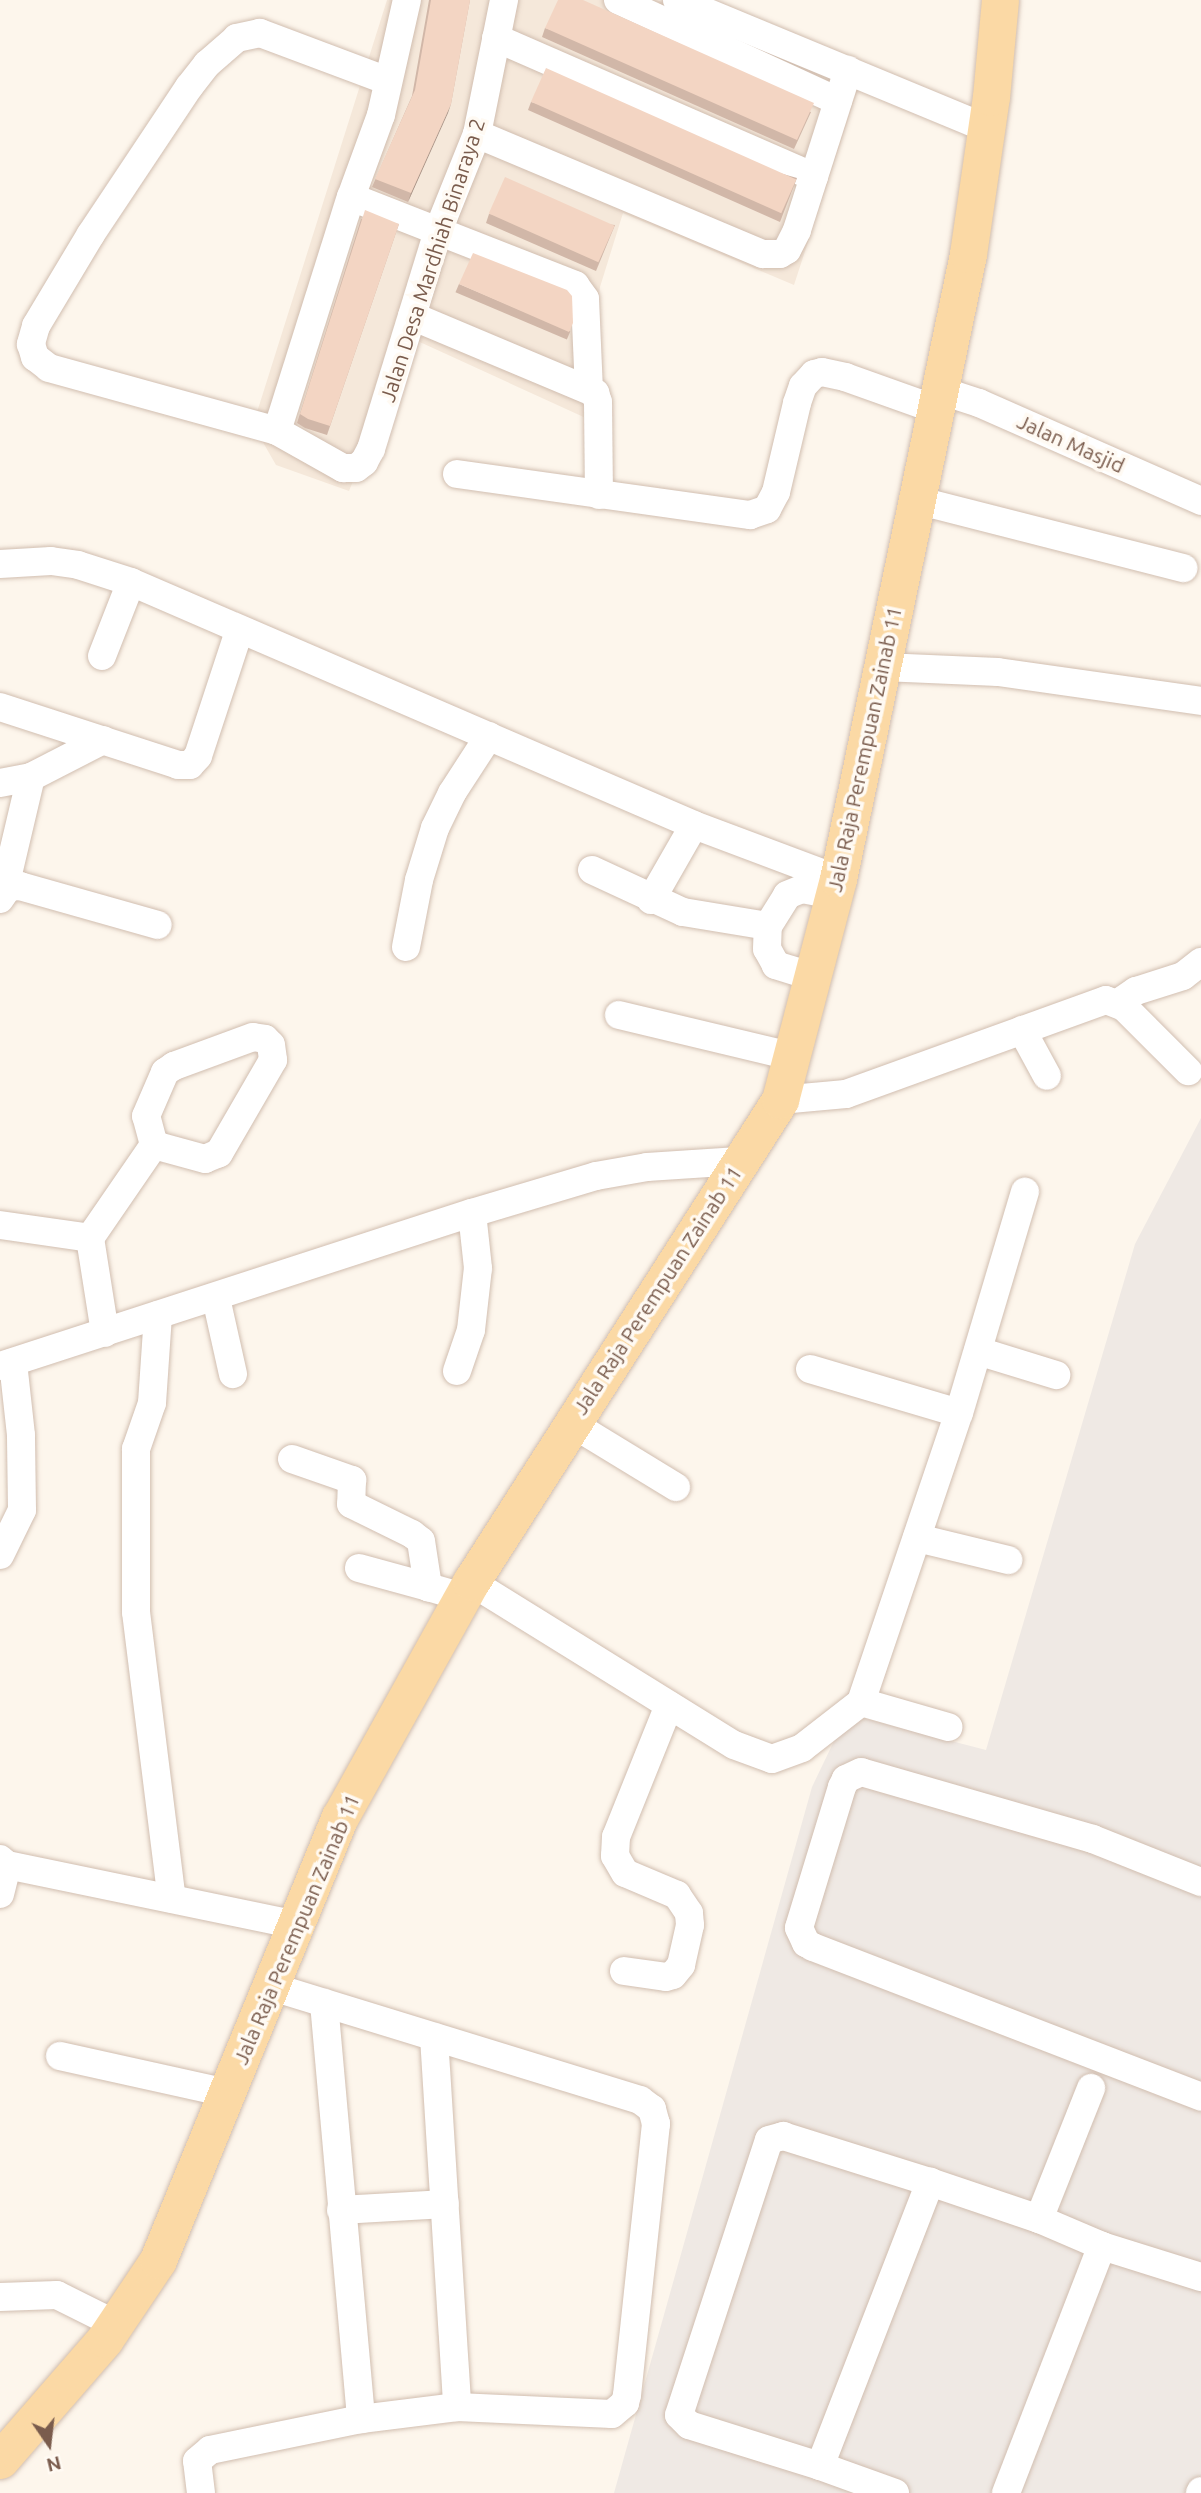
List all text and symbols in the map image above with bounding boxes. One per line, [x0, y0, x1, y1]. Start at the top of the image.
street label: Jalan Desa Mardhiah Binaraya 2 [374, 115, 490, 405]
street label: Jalan Masjid [1013, 408, 1129, 478]
street label: Jala Raja Perempuan Zainab 11 [821, 604, 907, 894]
street label: Jala Raja Perempuan Zainab 11 [567, 1161, 747, 1419]
street label: Jala Raja Perempuan Zainab 11 [227, 1790, 365, 2068]
north arrow [14, 2409, 84, 2479]
text: N [45, 2452, 64, 2477]

